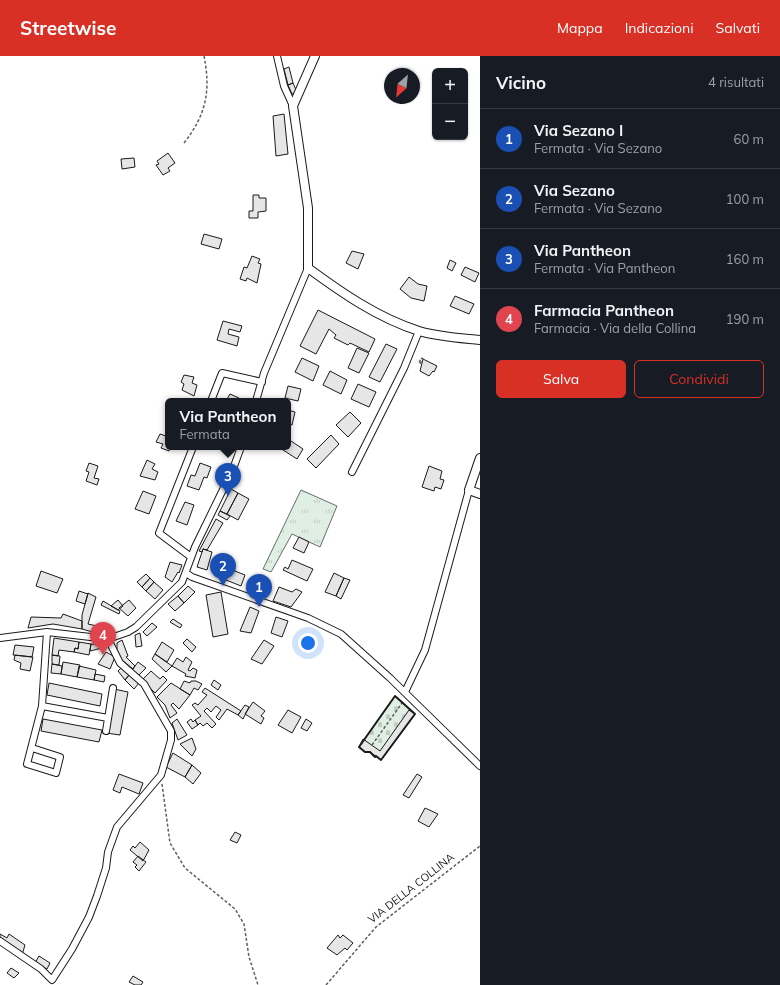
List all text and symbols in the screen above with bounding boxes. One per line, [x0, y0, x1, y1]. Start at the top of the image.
text: Streetwise [20, 16, 116, 40]
text: Mappa [557, 19, 603, 37]
text: Indicazioni [625, 19, 694, 37]
text: Salvati [716, 19, 760, 37]
north arrow [384, 68, 420, 104]
map controls [432, 68, 468, 140]
button: + [432, 68, 468, 104]
text: Vicino [496, 72, 546, 93]
text: 4 risultati [708, 74, 764, 90]
button: − [432, 104, 468, 140]
text: Via Sezano I [534, 121, 623, 140]
text: 1 [505, 131, 513, 147]
text: 60 m [734, 131, 764, 147]
text: Fermata · Via Sezano [534, 140, 662, 156]
text: Via Sezano [534, 181, 615, 200]
text: 2 [505, 191, 513, 207]
text: 100 m [726, 191, 764, 207]
text: Fermata · Via Sezano [534, 200, 662, 216]
text: Via Pantheon [534, 241, 631, 260]
text: 3 [505, 251, 513, 267]
text: 160 m [726, 251, 764, 267]
text: Fermata · Via Pantheon [534, 260, 675, 276]
text: Farmacia Pantheon [534, 301, 674, 320]
text: 4 [505, 311, 513, 327]
text: 190 m [726, 311, 764, 327]
text: Farmacia · Via della Collina [534, 320, 696, 336]
button: Salva [496, 360, 626, 398]
button: Condividi [634, 360, 764, 398]
popup [165, 398, 291, 450]
text: Via Pantheon [179, 407, 277, 426]
text: Fermata [179, 426, 230, 442]
pin: 3 [215, 463, 241, 496]
pin: 2 [210, 553, 236, 586]
pin: 1 [246, 574, 272, 607]
pin: 4 [90, 622, 116, 655]
your location [298, 633, 318, 653]
street label: VIA DELLA COLLINA [365, 850, 457, 926]

